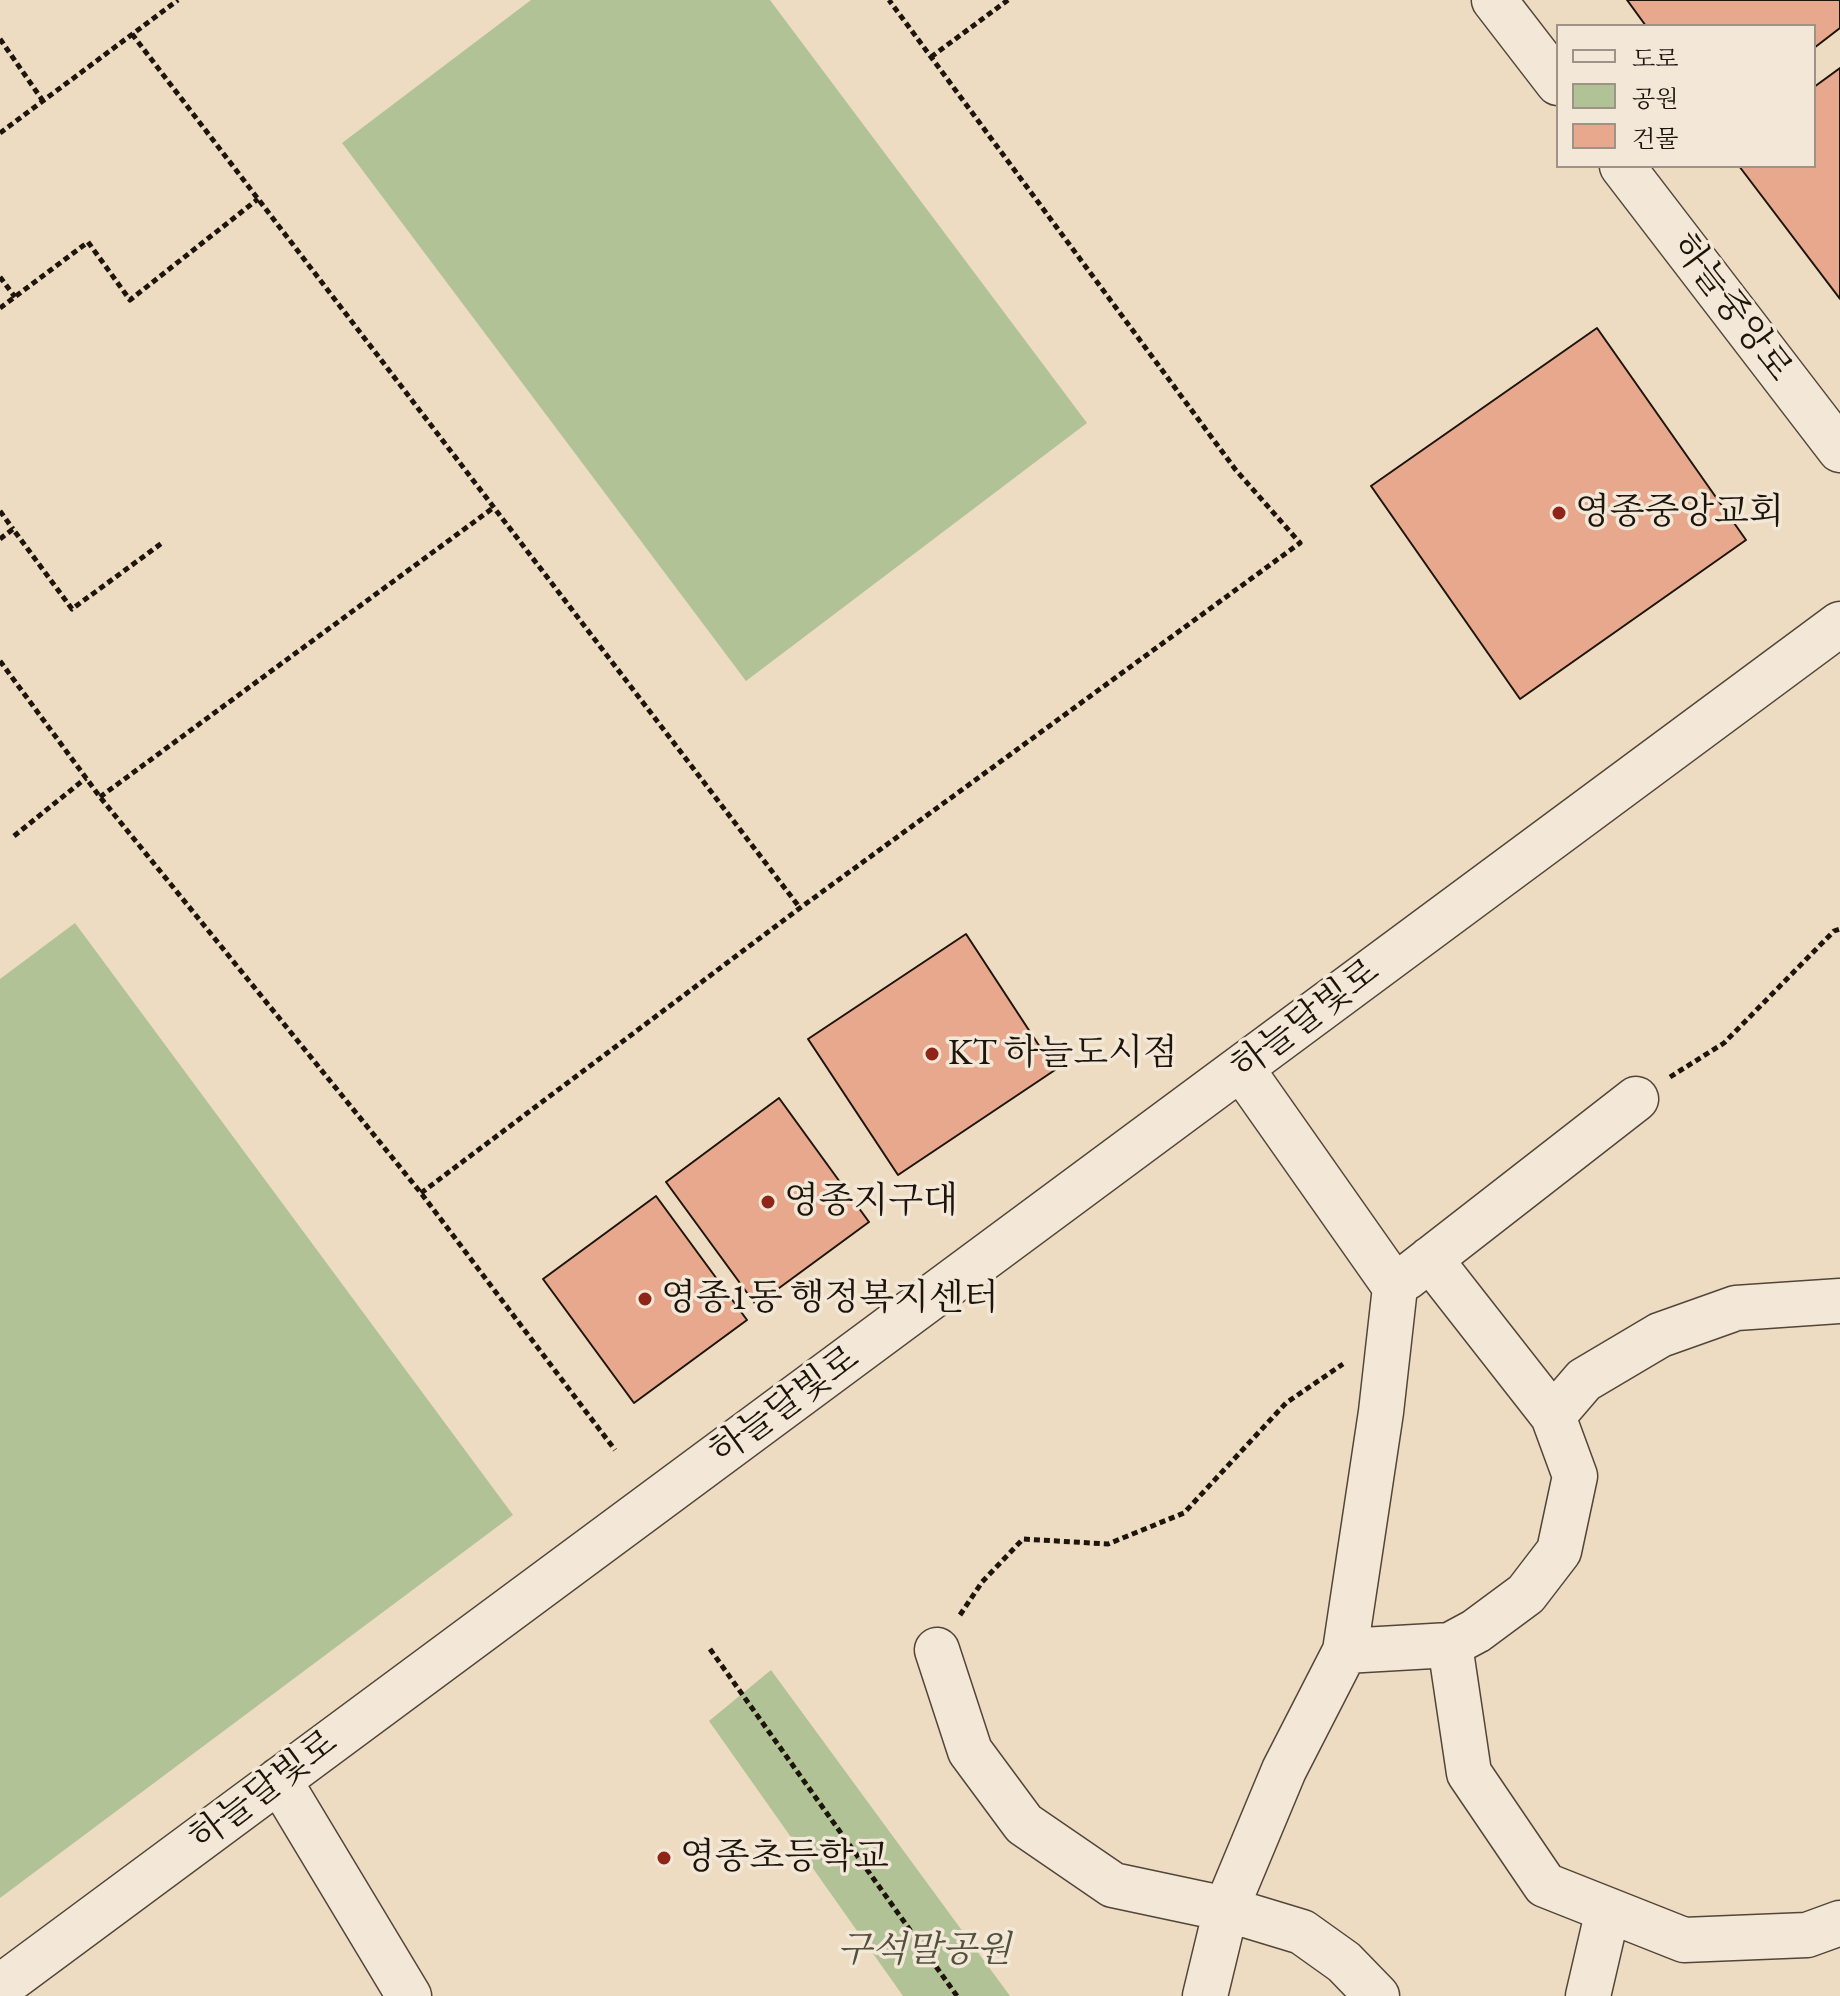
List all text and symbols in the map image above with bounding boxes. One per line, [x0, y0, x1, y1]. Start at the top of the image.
legend [1556, 24, 1816, 168]
text: 도로 [1632, 43, 1678, 74]
text: 공원 [1632, 83, 1678, 114]
text: 건물 [1632, 123, 1678, 154]
street label: 하늘중앙로 [1661, 226, 1801, 390]
place label: 영종중앙교회 [1575, 491, 1784, 535]
marker: 영종중앙교회 [1550, 504, 1568, 522]
street label: 하늘달빛로 [1224, 950, 1388, 1090]
place label: KT 하늘도시점 [948, 1032, 1178, 1076]
marker: KT 하늘도시점 [923, 1045, 941, 1063]
place label: 영종지구대 [784, 1180, 958, 1224]
marker: 영종지구대 [759, 1193, 777, 1211]
place label: 영종1동 행정복지센터 [661, 1277, 998, 1321]
marker: 영종1동 행정복지센터 [636, 1290, 654, 1308]
street label: 하늘달빛로 [702, 1337, 868, 1475]
street label: 하늘달빛로 [182, 1721, 346, 1861]
place label: 영종초등학교 [680, 1836, 889, 1880]
marker: 영종초등학교 [655, 1849, 673, 1867]
park label: 구석말공원 [837, 1929, 1011, 1973]

